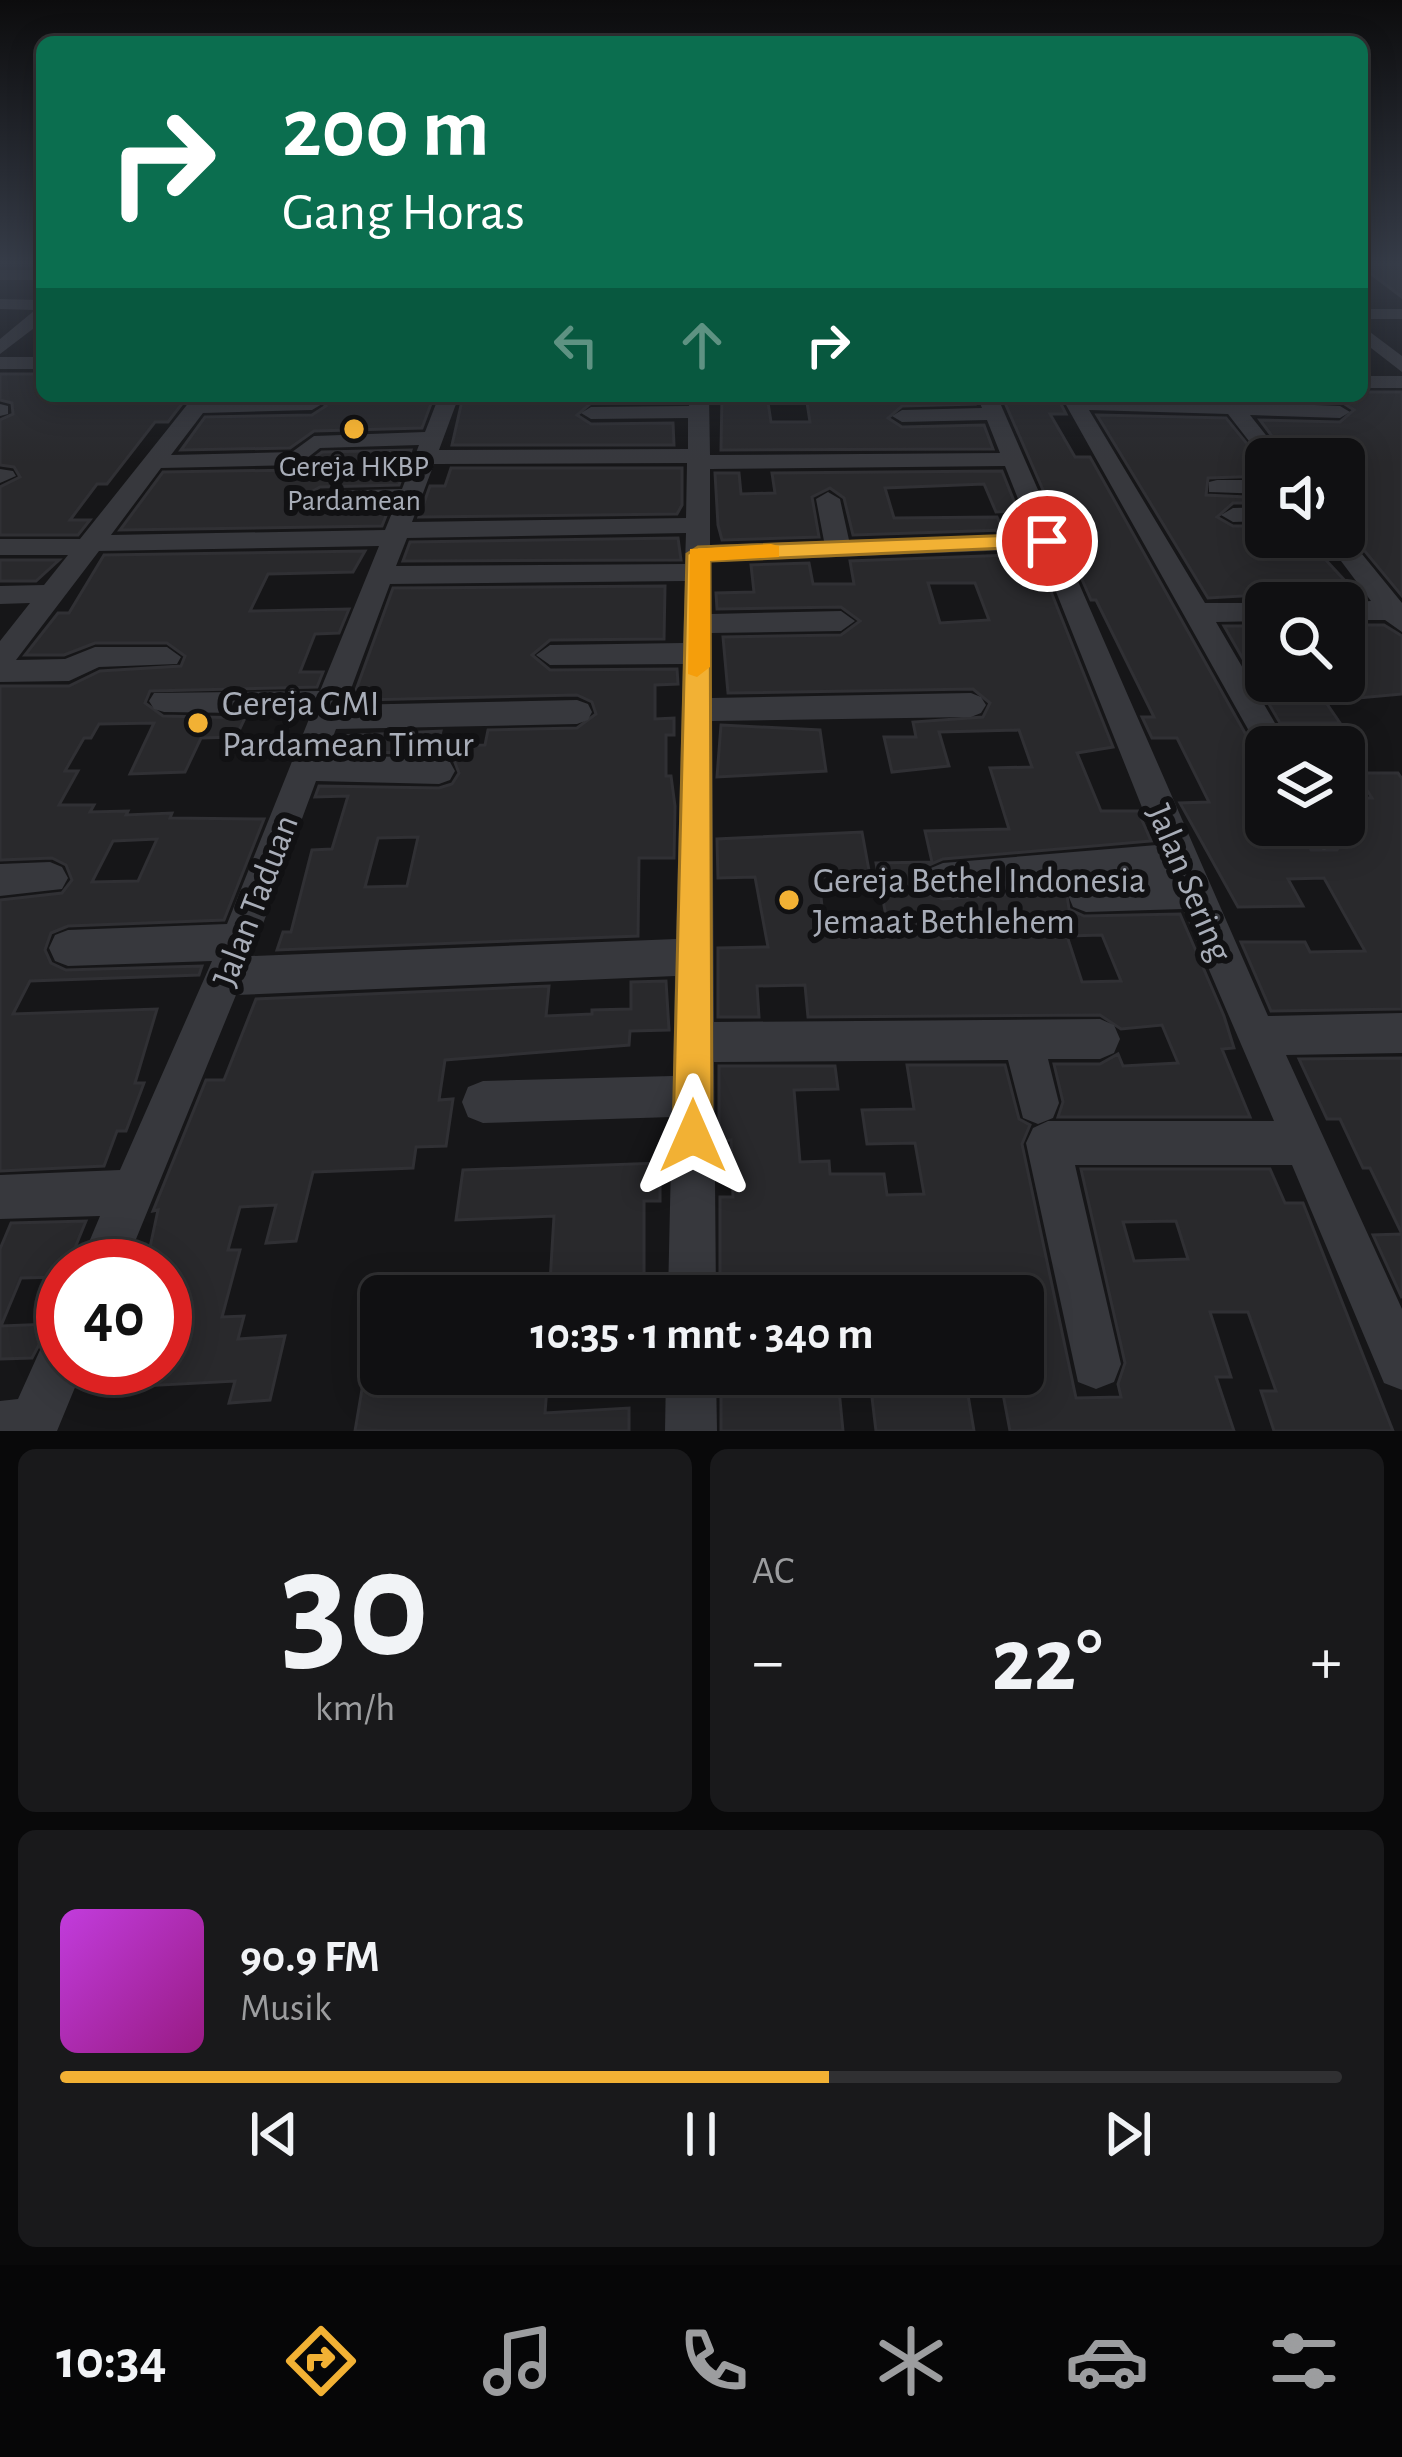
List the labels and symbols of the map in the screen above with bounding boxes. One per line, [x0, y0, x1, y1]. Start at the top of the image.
marker: Gereja HKBP Pardamean [341, 416, 367, 442]
place label: Gereja HKBP Pardamean [279, 452, 429, 516]
pin [996, 490, 1098, 592]
place label: Gereja GMI Pardamean Timur [222, 686, 474, 763]
marker: Gereja GMI Pardamean Timur [185, 710, 211, 736]
street label: Jalan Sering [1140, 799, 1238, 967]
street label: Jalan Taduan [207, 810, 305, 991]
place label: Gereja Bethel Indonesia Jemaat Bethlehem [813, 863, 1146, 940]
marker: Gereja Bethel Indonesia Jemaat Bethlehem [776, 887, 802, 913]
position arrow [630, 1073, 756, 1199]
speed limit sign: 40 [36, 1239, 192, 1395]

